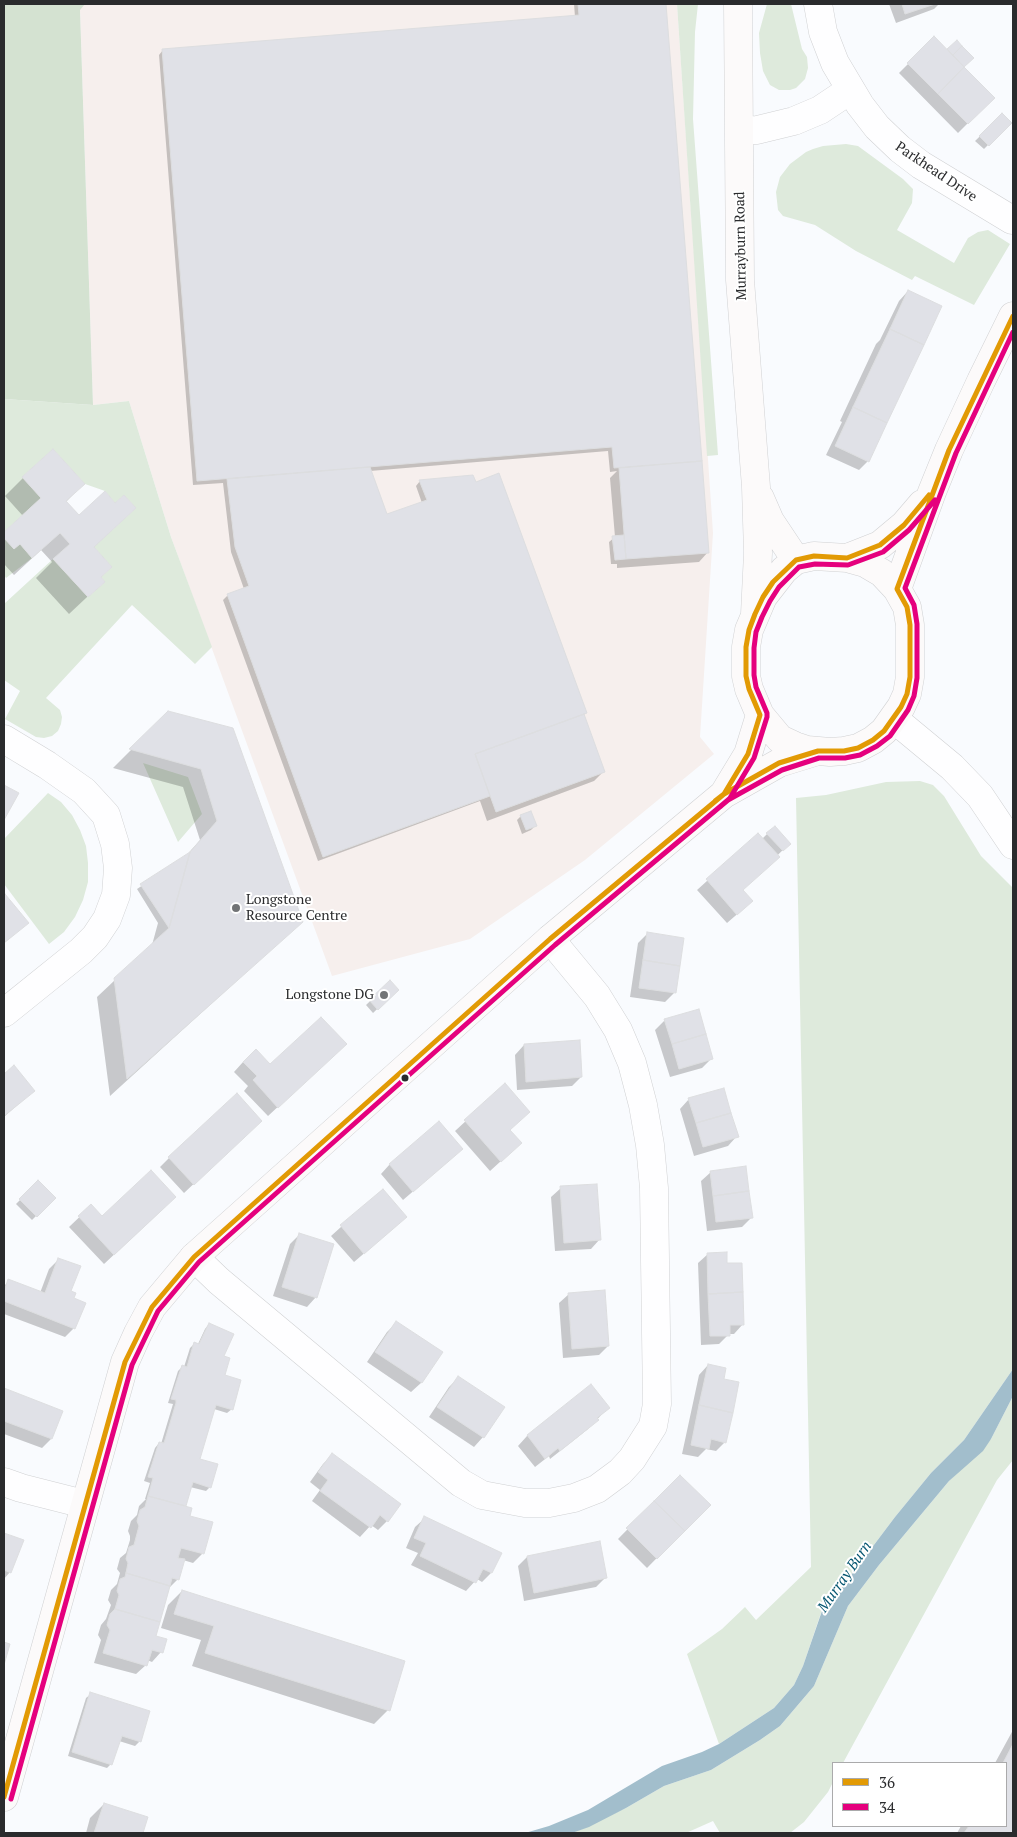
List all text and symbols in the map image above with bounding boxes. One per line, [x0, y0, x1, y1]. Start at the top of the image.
street label: Parkhead Drive [892, 139, 980, 205]
street label: Murrayburn Road [732, 191, 750, 301]
place label: Longstone Resource Centre [246, 892, 347, 924]
marker: Longstone Resource Centre [230, 902, 242, 914]
place label: Longstone DG [286, 987, 374, 1003]
marker: Longstone DG [378, 989, 390, 1001]
unlabelled marker [400, 1073, 410, 1083]
water label: Murray Burn [814, 1538, 876, 1616]
legend [832, 1762, 1007, 1827]
text: 36 [879, 1772, 895, 1792]
text: 34 [879, 1797, 895, 1817]

